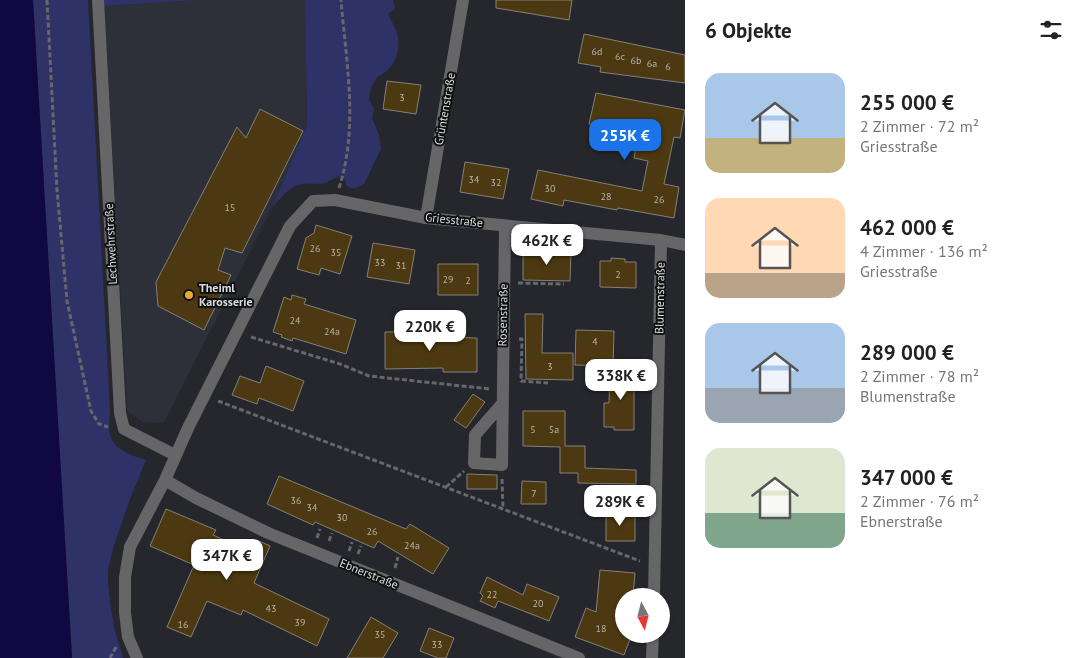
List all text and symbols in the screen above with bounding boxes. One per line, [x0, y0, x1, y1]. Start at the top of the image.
icon: filters [1037, 16, 1065, 44]
text: 6 Objekte [705, 17, 792, 44]
house number: 6d [592, 45, 602, 58]
house number: 6c [615, 50, 625, 63]
house number: 6b [631, 54, 641, 67]
house number: 6a [647, 57, 657, 70]
house number: 6 [665, 60, 671, 73]
street label: Grüntenstraße [431, 71, 458, 146]
text: 255 000 € [860, 89, 954, 116]
house number: 3 [399, 91, 405, 104]
icon: home [745, 93, 805, 153]
text: 2 Zimmer · 72 m² [860, 116, 979, 136]
pin: 255K € [584, 119, 666, 161]
text: 255K € [600, 125, 650, 145]
text: Griesstraße [860, 136, 938, 156]
house number: 34 [469, 173, 480, 186]
house number: 32 [491, 176, 501, 189]
house number: 30 [545, 182, 556, 195]
house number: 28 [601, 190, 611, 203]
house number: 26 [654, 193, 664, 206]
house number: 15 [225, 201, 235, 214]
street label: Lechwehrstraße [101, 203, 120, 285]
street label: Griesstraße [424, 209, 484, 230]
text: 462 000 € [860, 214, 954, 241]
icon: home [745, 218, 805, 278]
pin: 462K € [506, 224, 588, 266]
text: 462K € [522, 230, 572, 250]
text: 4 Zimmer · 136 m² [860, 241, 988, 261]
house number: 26 [310, 242, 320, 255]
house number: 35 [331, 246, 341, 259]
house number: 33 [375, 256, 385, 269]
house number: 31 [396, 259, 406, 272]
text: Griesstraße [860, 261, 938, 281]
street label: Blumenstraße [651, 262, 668, 334]
house number: 2 [615, 268, 621, 281]
house number: 29 [443, 273, 453, 286]
house number: 2 [465, 274, 471, 287]
place label: Theiml Karosserie [199, 280, 253, 309]
street label: Rosenstraße [494, 283, 511, 347]
marker: Theiml Karosserie [183, 289, 195, 301]
pin: 220K € [389, 310, 471, 352]
house number: 24 [290, 314, 301, 327]
text: 220K € [405, 316, 455, 336]
house number: 24a [324, 325, 340, 338]
house number: 4 [592, 335, 598, 348]
text: 289 000 € [860, 339, 954, 366]
icon: home [745, 343, 805, 403]
pin: 338K € [580, 358, 662, 401]
house number: 3 [547, 360, 553, 373]
text: 338K € [596, 365, 646, 385]
text: 2 Zimmer · 78 m² [860, 366, 979, 386]
text: Blumenstraße [860, 386, 956, 406]
house number: 5 [530, 423, 536, 436]
house number: 5a [549, 423, 559, 436]
text: 347 000 € [860, 464, 953, 491]
icon: home [745, 468, 805, 528]
pin: 289K € [579, 484, 661, 527]
house number: 7 [531, 487, 537, 500]
text: 289K € [595, 491, 645, 511]
text: 2 Zimmer · 76 m² [860, 491, 979, 511]
house number: 36 [291, 494, 301, 507]
house number: 34 [307, 501, 318, 514]
house number: 30 [337, 511, 348, 524]
text: Ebnerstraße [860, 511, 943, 531]
house number: 26 [367, 525, 377, 538]
pin: 347K € [186, 538, 268, 581]
house number: 24a [404, 539, 420, 552]
text: 347K € [202, 545, 252, 565]
street label: Ebnerstraße [338, 555, 401, 592]
house number: 22 [487, 588, 497, 601]
north arrow [615, 588, 670, 642]
map controls [615, 588, 670, 643]
house number: 20 [533, 597, 544, 610]
house number: 43 [266, 602, 276, 615]
house number: 39 [295, 616, 305, 629]
house number: 16 [178, 618, 188, 631]
house number: 18 [596, 622, 606, 635]
house number: 35 [375, 628, 385, 641]
house number: 33 [432, 638, 442, 651]

